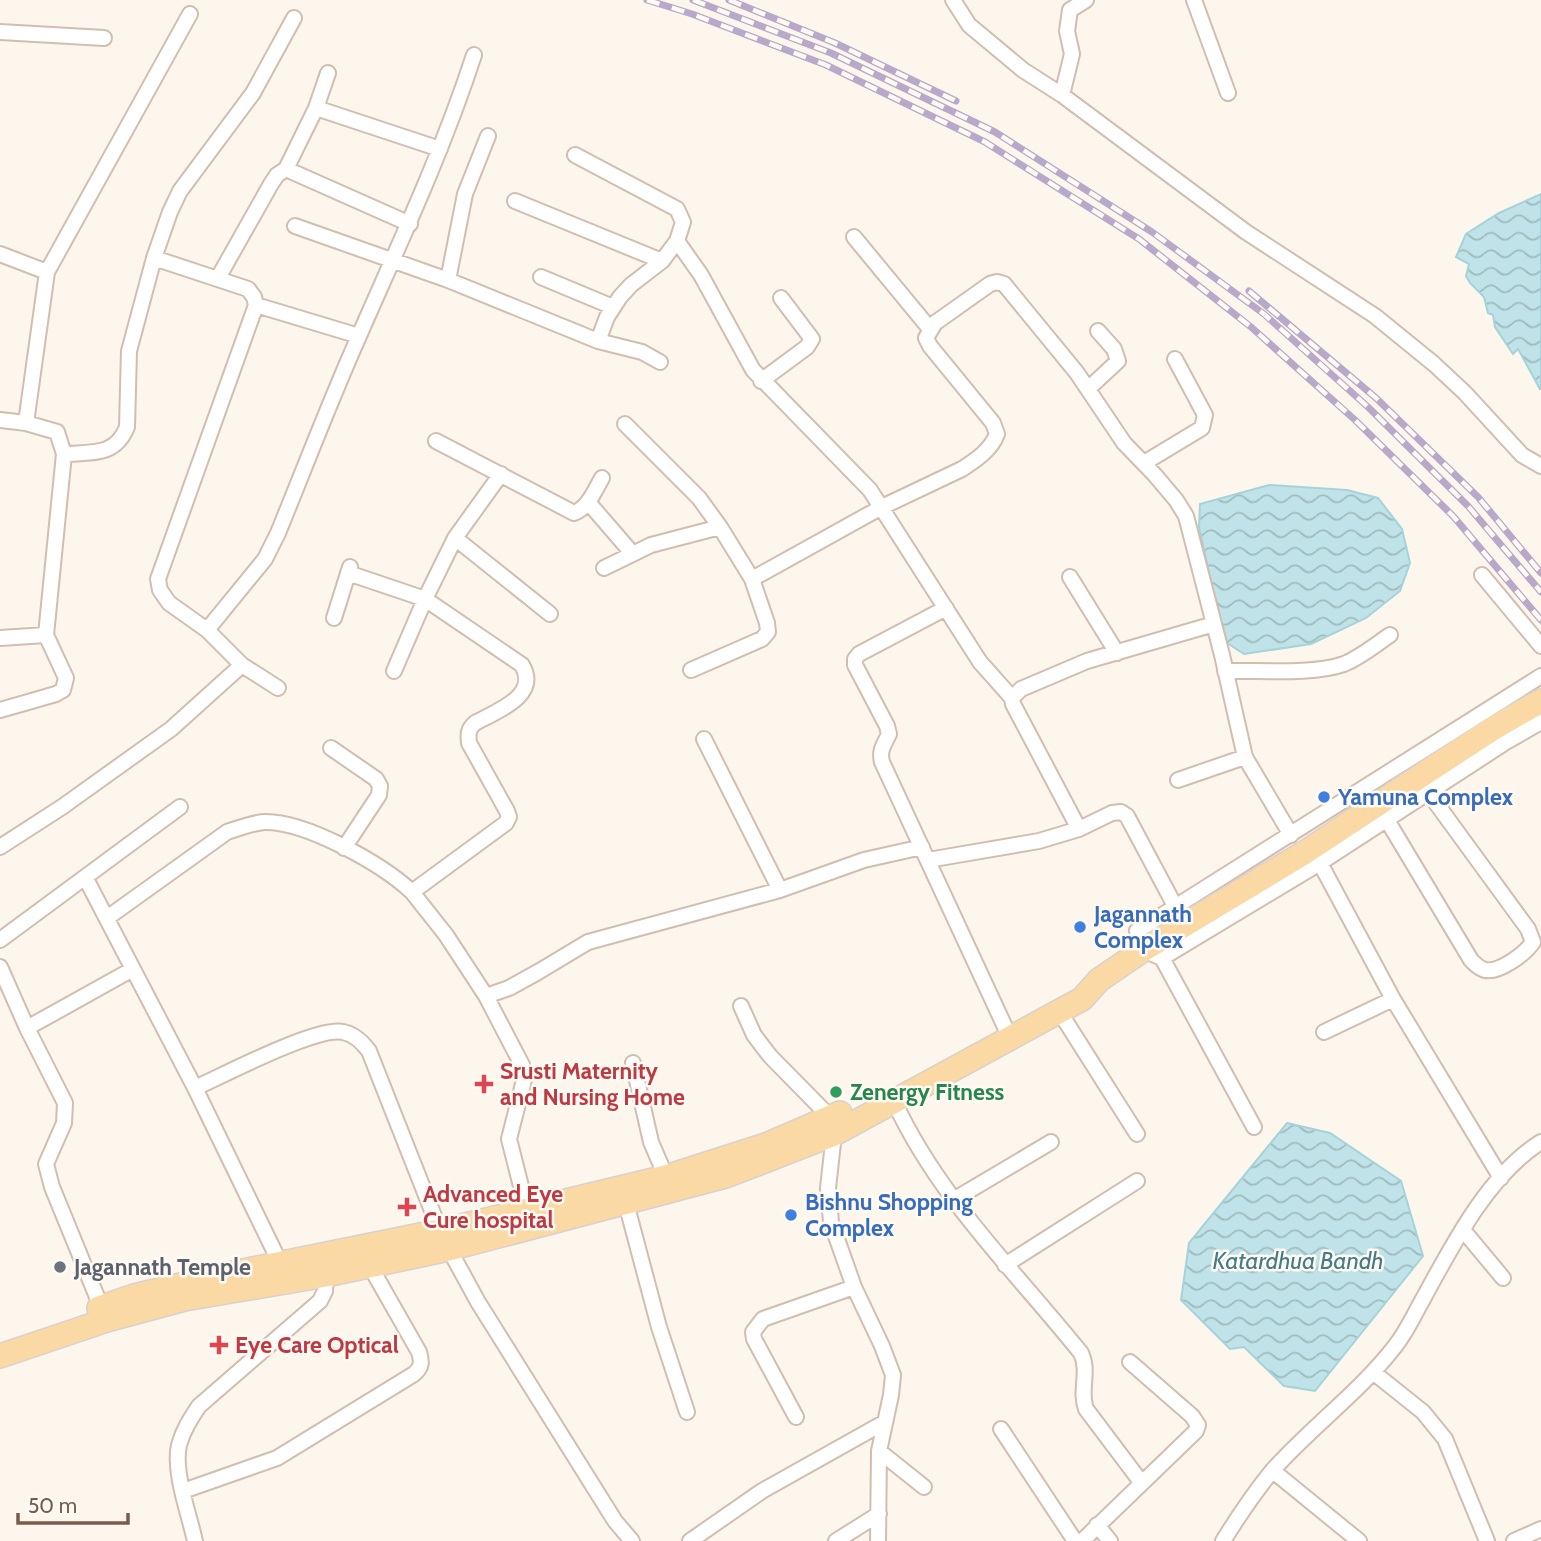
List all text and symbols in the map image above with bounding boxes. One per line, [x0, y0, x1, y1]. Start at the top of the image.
place label: Yamuna Complex [1337, 783, 1514, 811]
marker: Yamuna Complex [1316, 789, 1332, 805]
place label: Jagannath Complex [1093, 900, 1192, 954]
marker: Jagannath Complex [1072, 919, 1088, 935]
place label: Srusti Maternity and Nursing Home [500, 1057, 685, 1111]
marker: Srusti Maternity and Nursing Home [474, 1074, 494, 1094]
place label: Zenergy Fitness [850, 1078, 1005, 1106]
marker: Zenergy Fitness [828, 1084, 844, 1100]
place label: Advanced Eye Cure hospital [423, 1180, 563, 1234]
place label: Bishnu Shopping Complex [805, 1188, 973, 1242]
marker: Advanced Eye Cure hospital [397, 1197, 417, 1217]
marker: Bishnu Shopping Complex [783, 1207, 799, 1223]
water label: Katardhua Bandh [1212, 1246, 1384, 1275]
place label: Jagannath Temple [73, 1253, 251, 1281]
marker: Jagannath Temple [52, 1259, 68, 1275]
place label: Eye Care Optical [235, 1331, 399, 1359]
marker: Eye Care Optical [209, 1335, 229, 1355]
scale bar [18, 1482, 128, 1526]
text: 50 m [28, 1493, 77, 1518]

